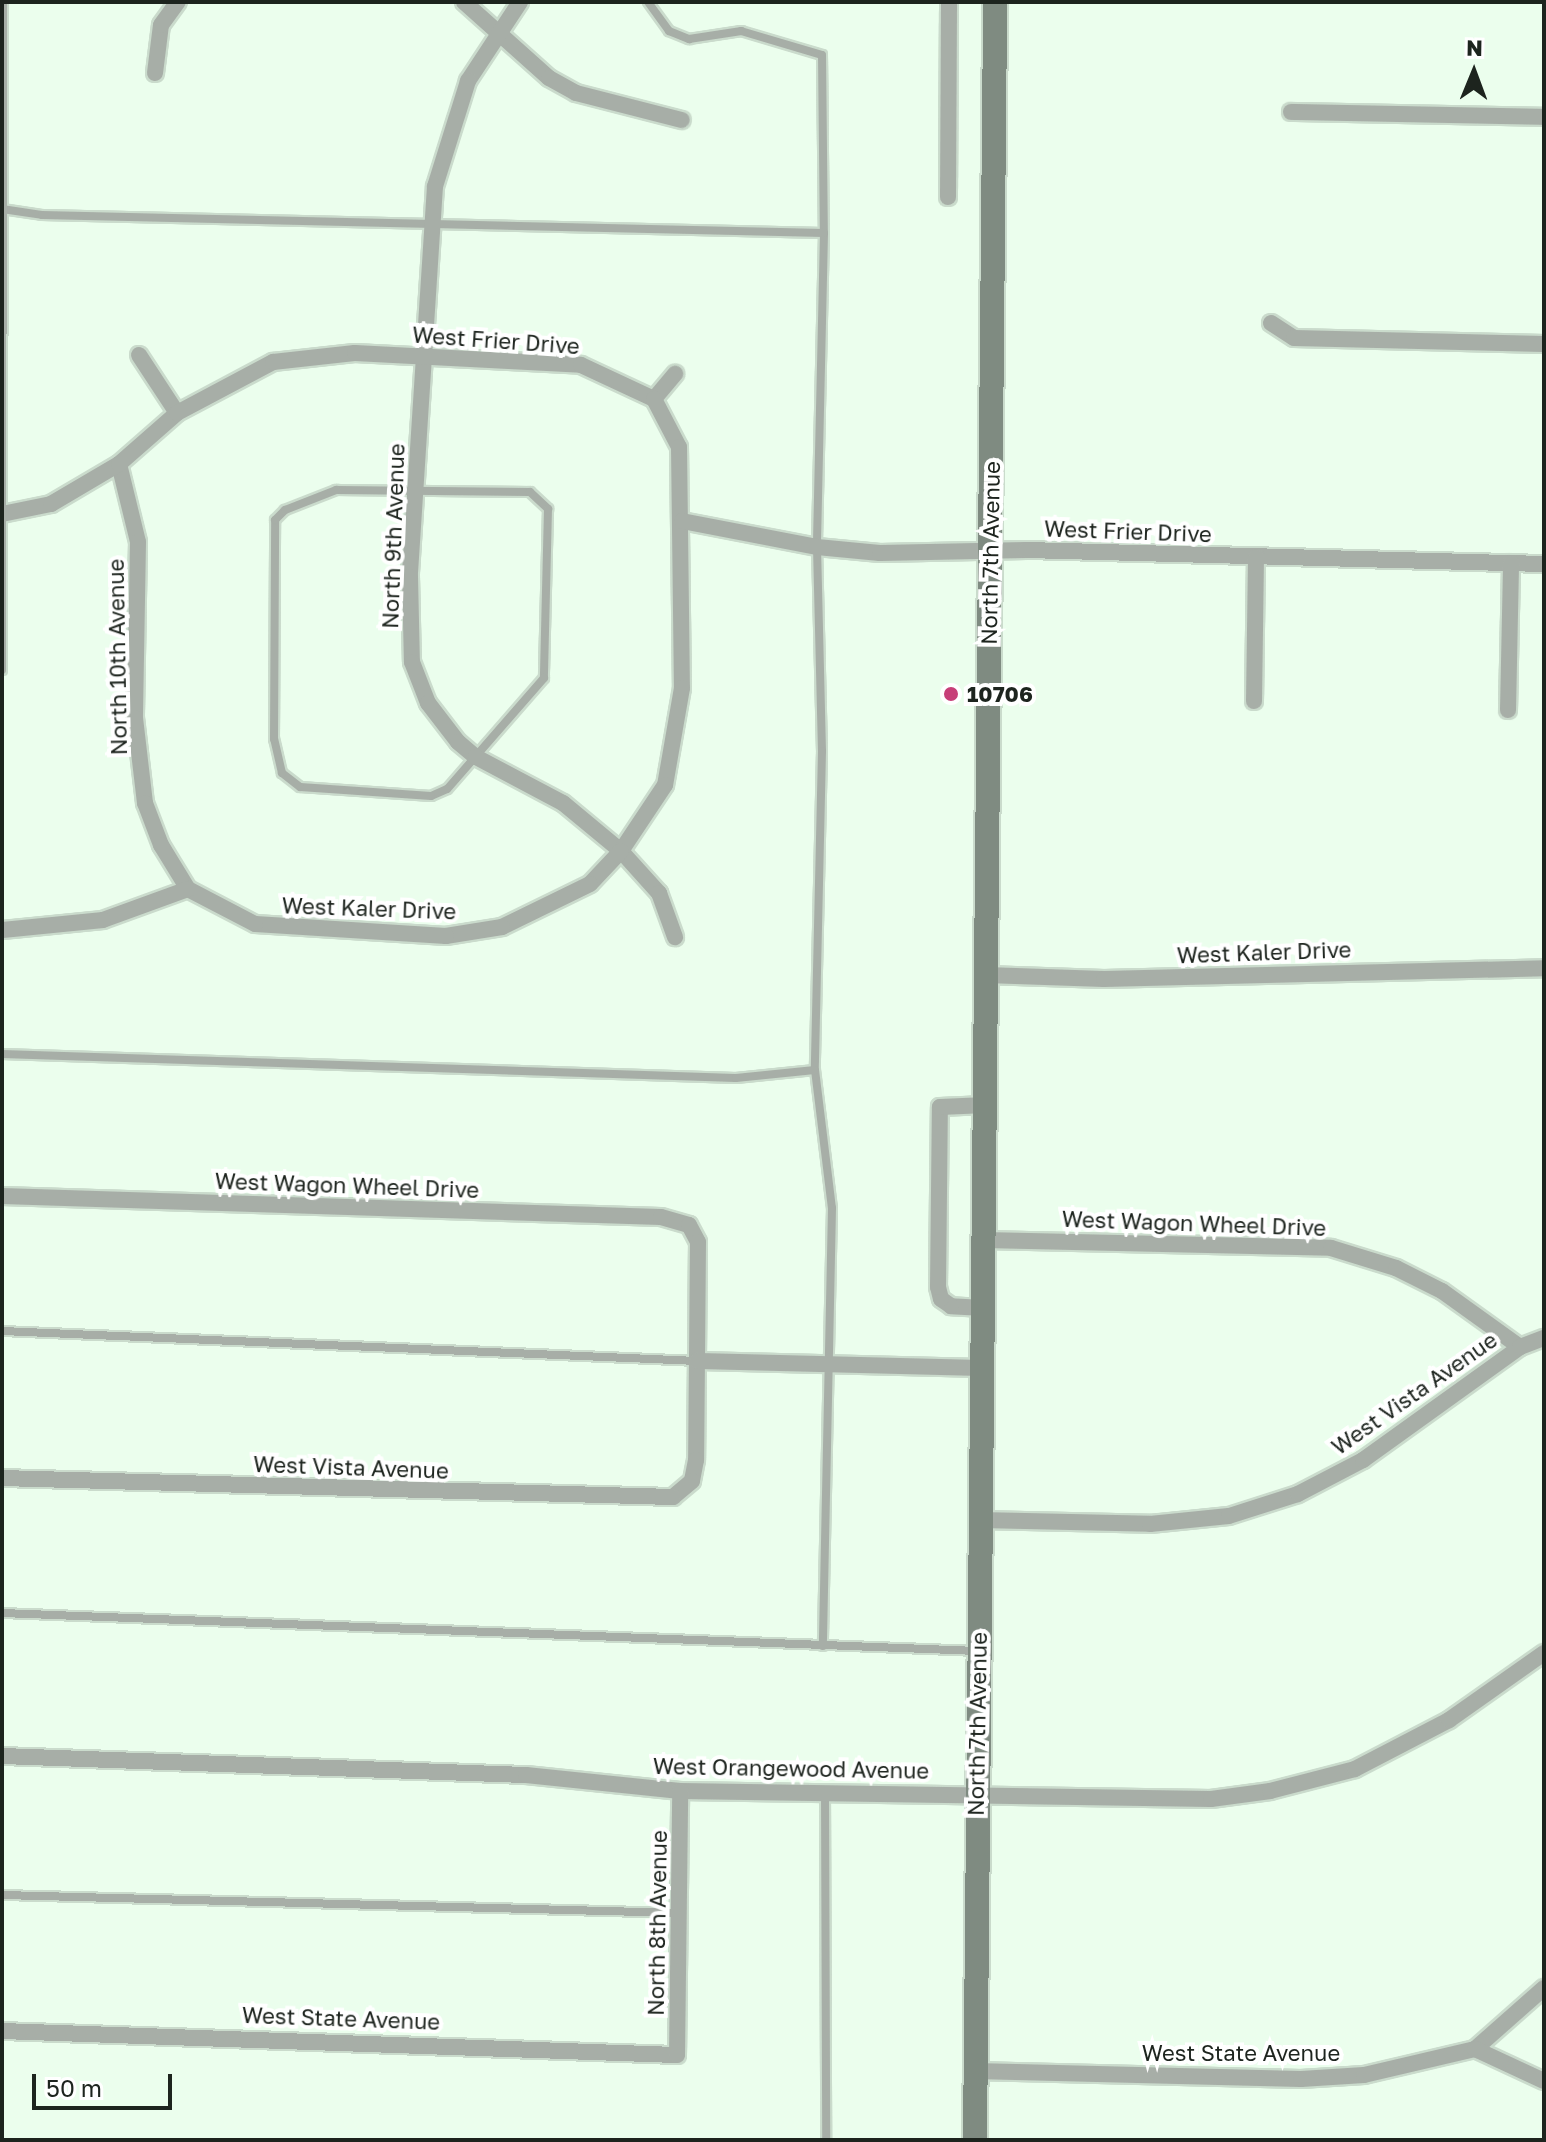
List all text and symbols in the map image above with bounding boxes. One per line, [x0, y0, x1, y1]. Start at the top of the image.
north arrow [1434, 32, 1514, 112]
text: N [1466, 34, 1483, 61]
street label: West Frier Drive [411, 321, 581, 359]
street label: North 9th Avenue [377, 443, 409, 629]
street label: North 7th Avenue [975, 461, 1005, 645]
street label: West Frier Drive [1044, 515, 1212, 547]
street label: North 10th Avenue [102, 558, 132, 756]
place label: 10706 [967, 681, 1033, 707]
marker: 10706 [942, 685, 960, 703]
street label: West Kaler Drive [281, 892, 457, 924]
street label: West Kaler Drive [1176, 936, 1352, 968]
street label: West Wagon Wheel Drive [214, 1167, 480, 1203]
street label: West Wagon Wheel Drive [1061, 1205, 1327, 1241]
street label: West Vista Avenue [1326, 1326, 1502, 1460]
street label: West Vista Avenue [253, 1450, 449, 1484]
street label: North 7th Avenue [962, 1632, 992, 1816]
street label: West Orangewood Avenue [653, 1752, 929, 1784]
street label: North 8th Avenue [642, 1830, 672, 2016]
street label: West State Avenue [241, 2001, 441, 2035]
street label: West State Avenue [1142, 2040, 1340, 2066]
scale bar [36, 2058, 176, 2108]
text: 50 m [46, 2073, 102, 2102]

